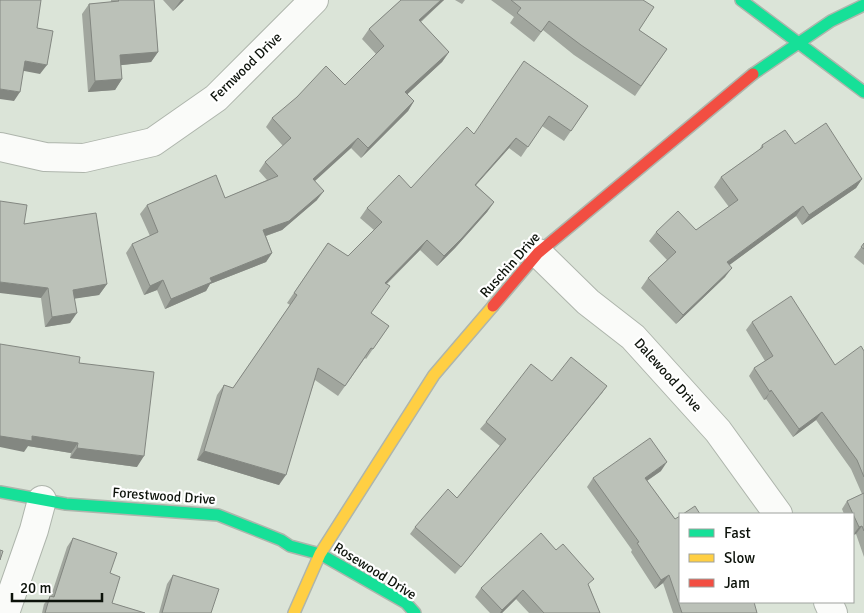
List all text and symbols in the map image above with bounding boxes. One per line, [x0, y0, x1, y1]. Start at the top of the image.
street label: Fernwood Drive [207, 29, 285, 105]
street label: Ruschin Drive [476, 229, 544, 301]
street label: Dalewood Drive [631, 335, 705, 415]
street label: Forestwood Drive [112, 484, 216, 508]
legend [679, 513, 854, 603]
text: Fast [724, 524, 751, 542]
street label: Rosewood Drive [330, 539, 420, 603]
text: Slow [724, 549, 755, 567]
scale bar [12, 570, 102, 602]
text: Jam [724, 574, 750, 592]
text: 20 m [20, 579, 51, 597]

